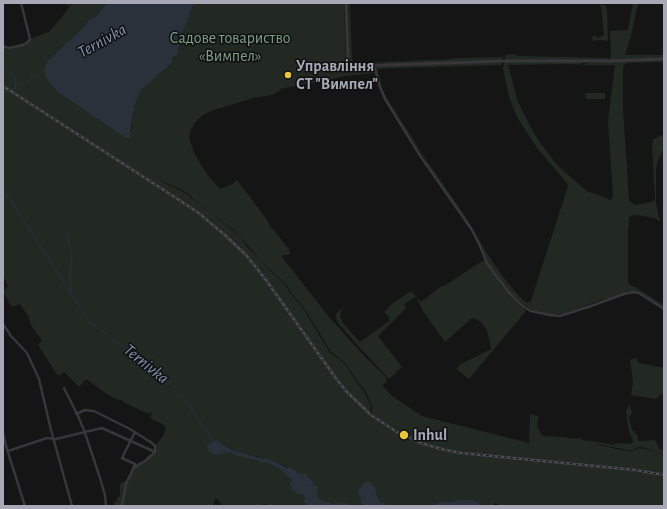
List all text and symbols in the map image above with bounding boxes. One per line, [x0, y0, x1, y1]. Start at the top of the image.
water label: Ternivka [74, 19, 130, 63]
park label: Садове товариство «Вимпел» [169, 28, 291, 66]
place label: Управління СТ "Вимпел" [296, 56, 378, 94]
marker: Управління СТ "Вимпел" [283, 70, 293, 80]
water label: Ternivka [119, 340, 173, 388]
place label: Inhul [413, 425, 447, 445]
marker: Inhul [398, 429, 410, 441]

